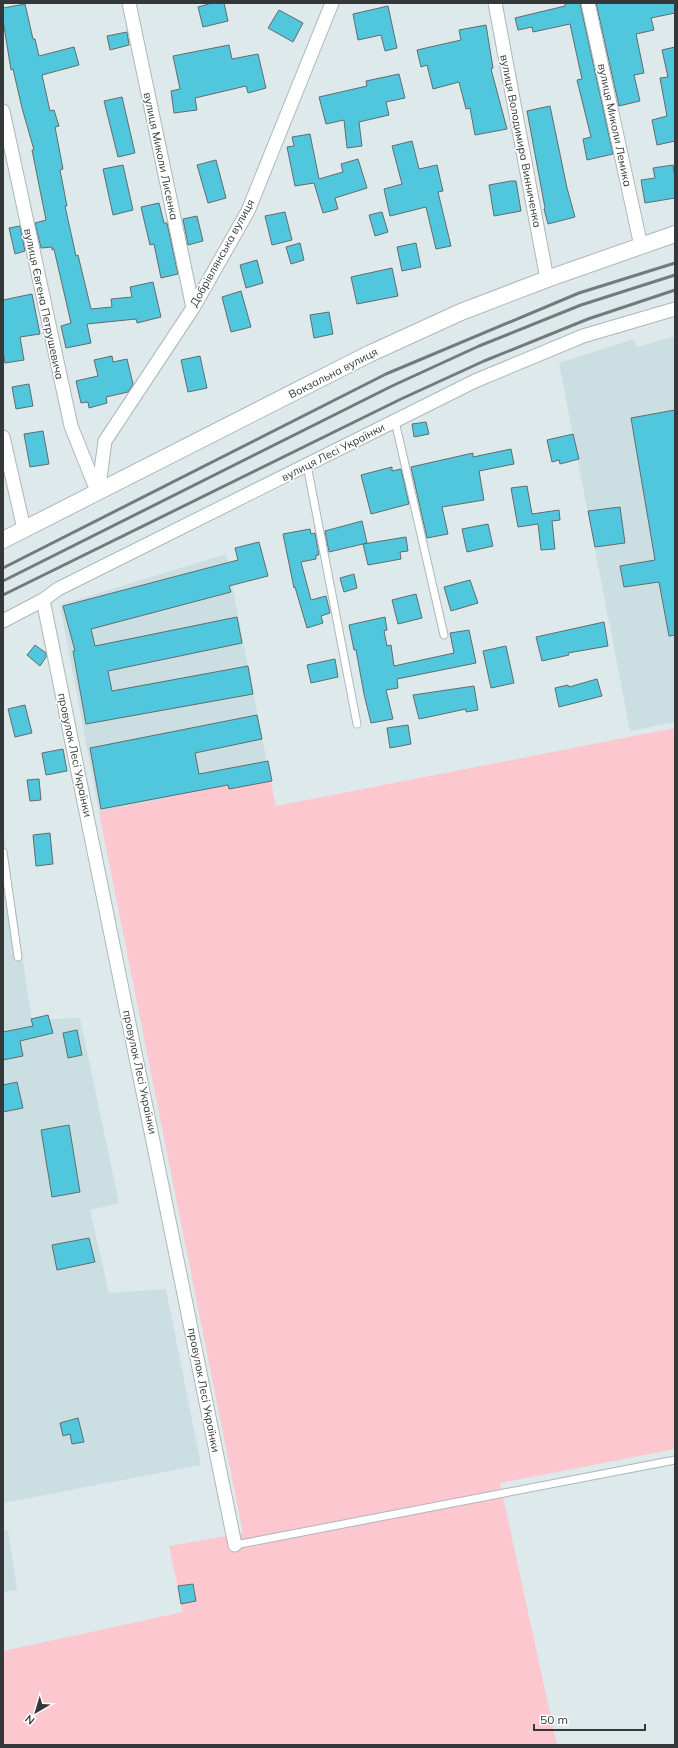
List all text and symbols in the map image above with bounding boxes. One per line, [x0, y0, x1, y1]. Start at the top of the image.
street label: вулиця Володимира Винниченка [497, 53, 545, 229]
street label: вулиця Миколи Лемика [595, 62, 635, 188]
street label: вулиця Миколи Лисенка [141, 91, 181, 221]
street label: Добрівлянська вулиця [187, 197, 257, 309]
street label: вулиця Євгена Петрушевича [21, 227, 67, 381]
street label: Вокзальна вулиця [286, 344, 380, 402]
street label: вулиця Лесі Українки [279, 420, 387, 484]
street label: провулок Лесі Українки [55, 692, 95, 818]
street label: провулок Лесі Українки [120, 1009, 160, 1135]
street label: провулок Лесі Українки [185, 1327, 223, 1453]
north arrow [16, 1692, 56, 1732]
scale bar [534, 1706, 645, 1732]
text: N [22, 1712, 37, 1728]
text: 50 m [540, 1712, 568, 1727]

